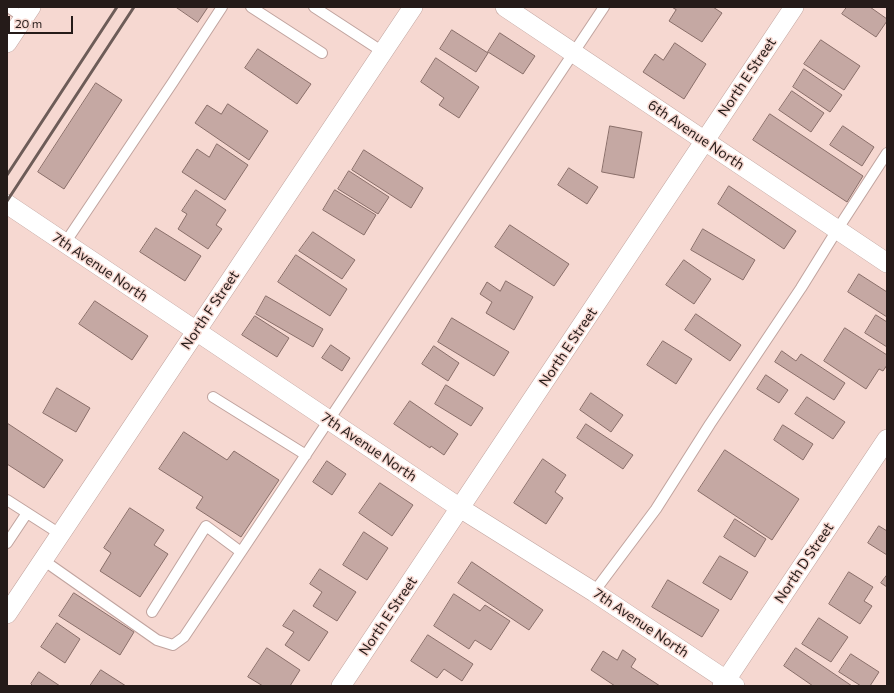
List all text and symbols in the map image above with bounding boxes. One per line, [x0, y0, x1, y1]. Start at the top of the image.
scale bar [10, 8, 75, 34]
text: 20 m [15, 16, 42, 30]
street label: North E Street [714, 34, 780, 120]
street label: 6th Avenue North [645, 97, 747, 173]
street label: 7th Avenue North [49, 229, 151, 305]
street label: North F Street [178, 267, 242, 353]
street label: North E Street [535, 304, 601, 390]
street label: 7th Avenue North [318, 409, 420, 485]
street label: North D Street [771, 520, 837, 606]
street label: North E Street [355, 573, 421, 659]
street label: 7th Avenue North [590, 585, 692, 661]

